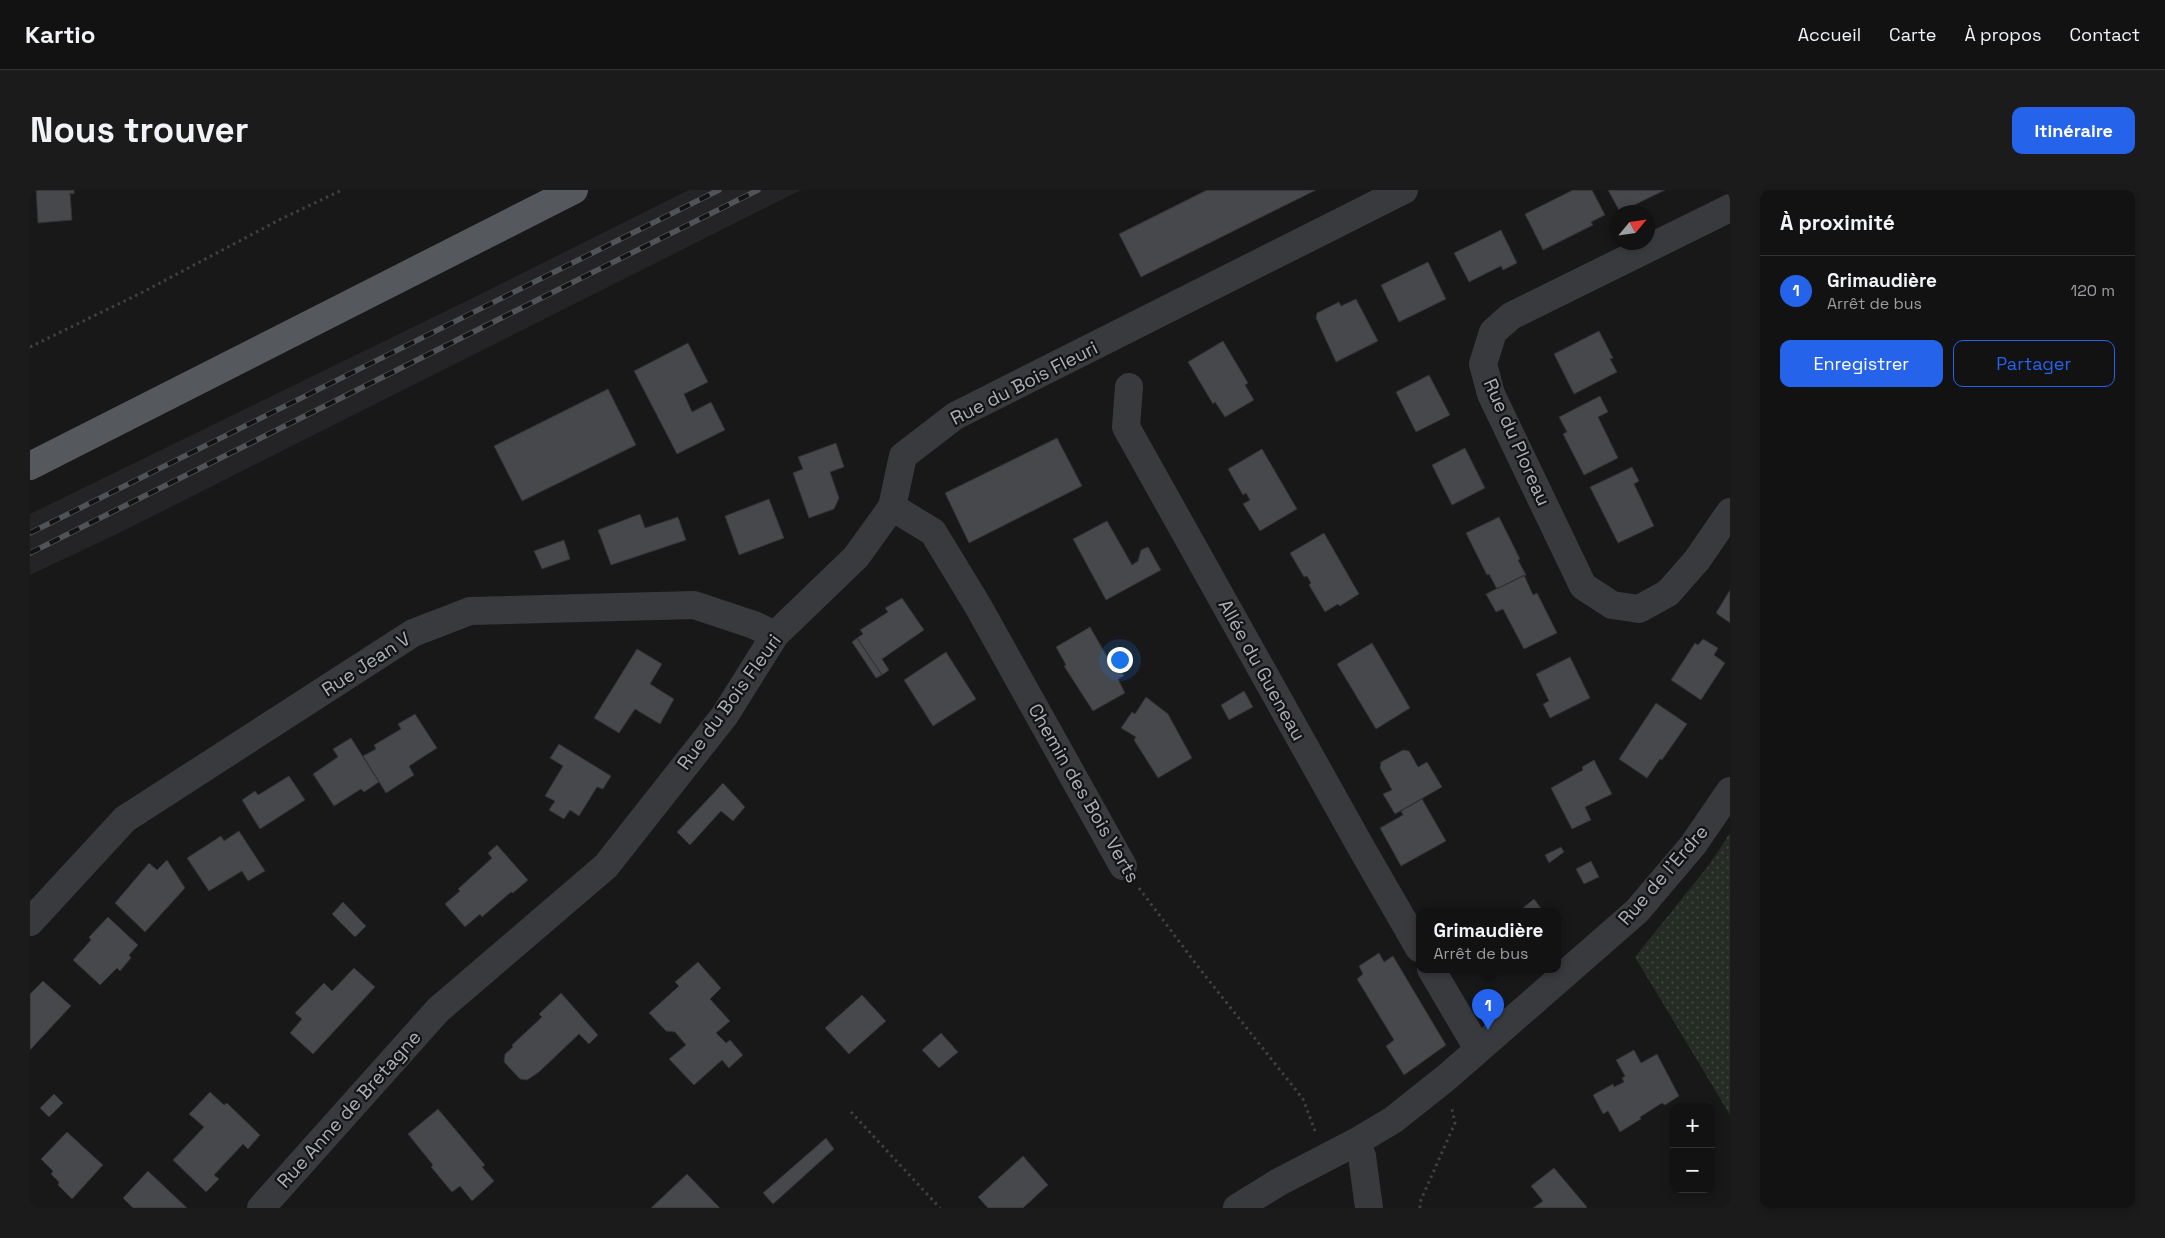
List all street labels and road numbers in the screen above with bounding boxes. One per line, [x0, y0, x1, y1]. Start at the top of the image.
street label: Rue du Bois Fleuri [946, 335, 1102, 431]
street label: Rue du Ploreau [1478, 374, 1556, 510]
street label: Allée du Gueneau [1213, 595, 1311, 745]
street label: Rue Jean V [317, 626, 415, 702]
street label: Rue du Bois Fleuri [671, 629, 787, 775]
street label: Chemin des Bois Verts [1022, 699, 1146, 887]
street label: Rue de l'Erdre [1612, 819, 1714, 931]
street label: Rue Anne de Bretagne [271, 1025, 427, 1193]

